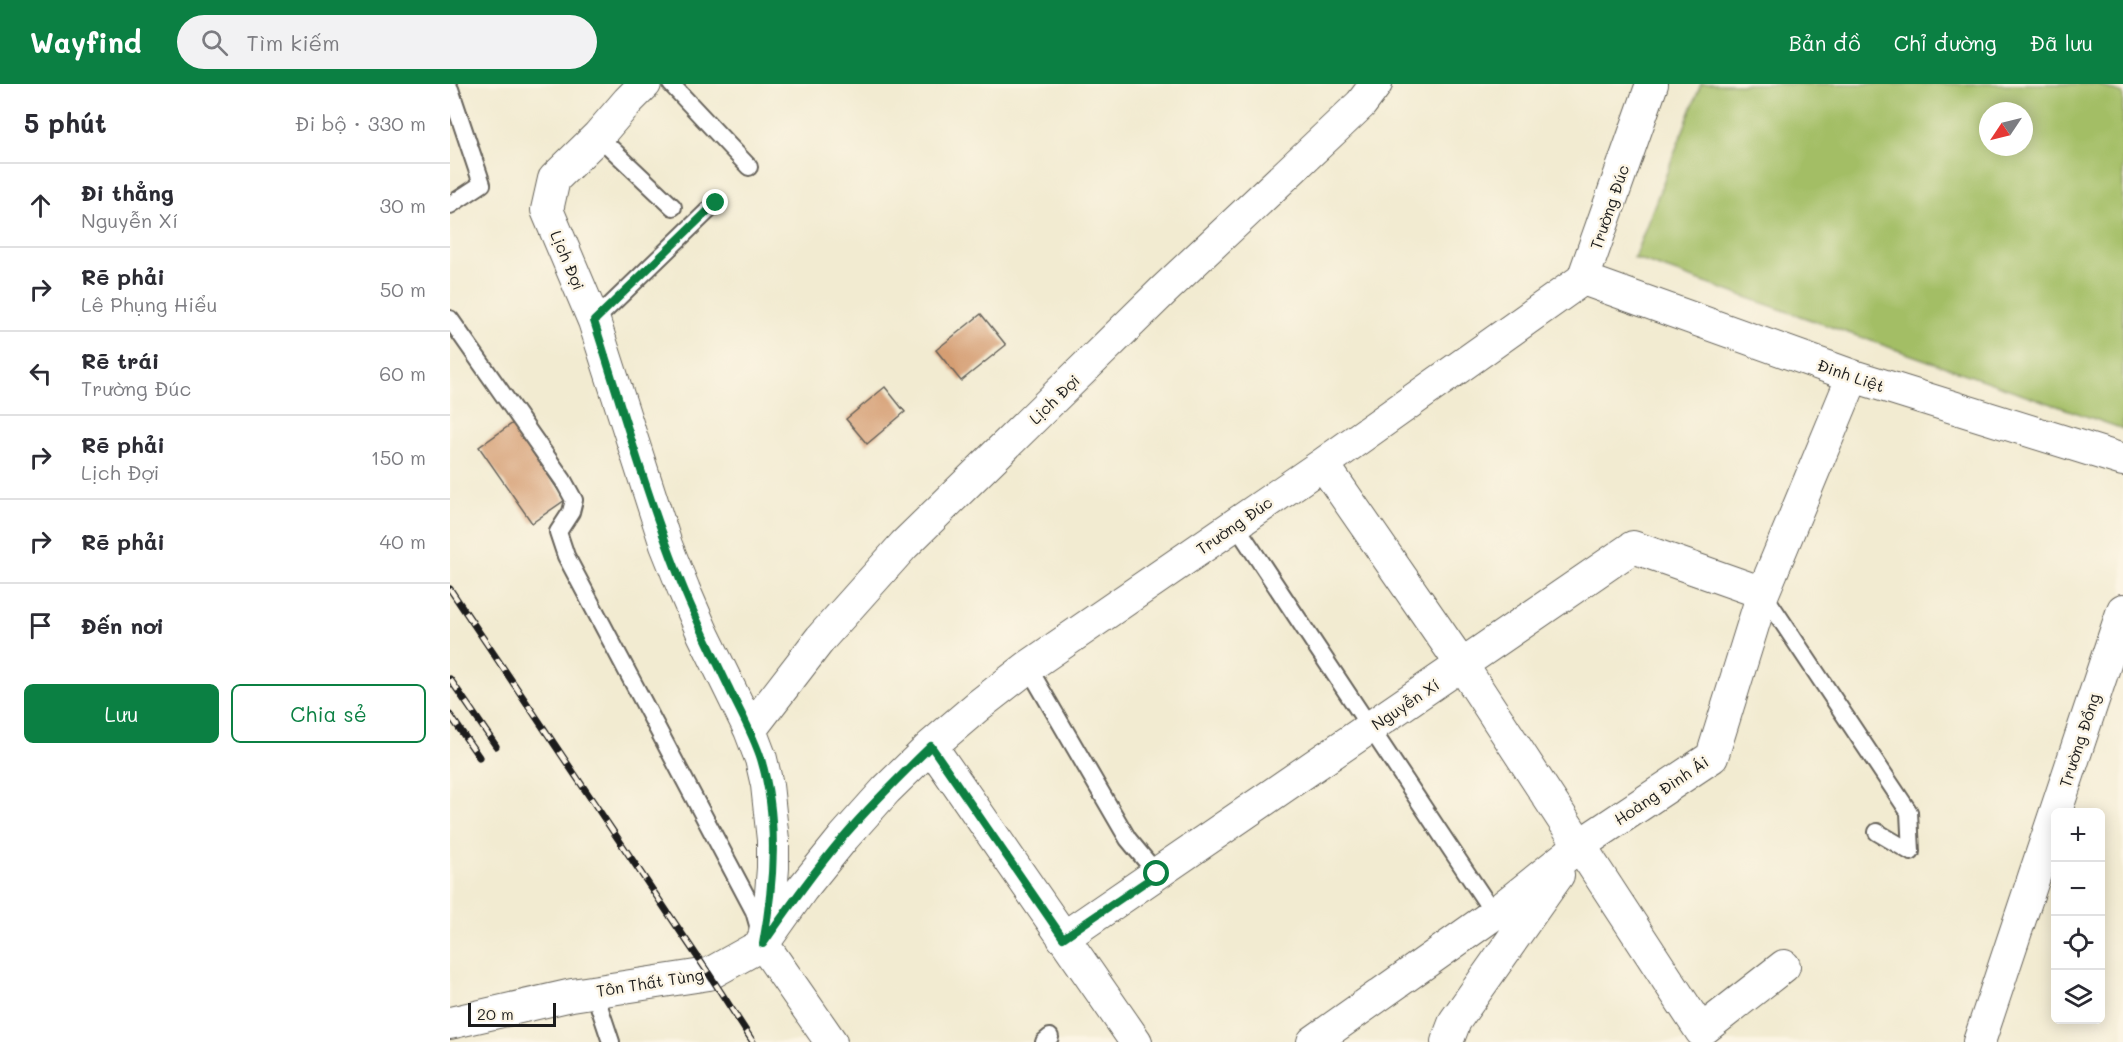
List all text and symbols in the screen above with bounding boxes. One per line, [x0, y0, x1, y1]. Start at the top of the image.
search box [177, 15, 597, 69]
text: Wayfind [30, 24, 141, 60]
icon: search [198, 26, 231, 59]
text: Tìm kiếm [246, 28, 340, 57]
text: Bản đồ [1789, 29, 1861, 56]
text: Chỉ đường [1894, 29, 1997, 56]
text: Đã lưu [2030, 29, 2093, 56]
north arrow [1979, 102, 2033, 156]
text: 5 phút [24, 106, 106, 140]
text: Đi bộ · 330 m [295, 110, 426, 136]
street label: Trường Đúc [1585, 162, 1633, 252]
text: Đi thẳng [81, 178, 174, 207]
icon: ahead [24, 189, 57, 222]
route end [702, 189, 728, 215]
text: 30 m [380, 192, 426, 218]
text: Nguyễn Xí [81, 207, 178, 233]
street label: Lịch Đợi [546, 227, 590, 293]
text: Rẽ phải [81, 262, 165, 291]
icon: right [24, 273, 57, 306]
text: 50 m [380, 276, 426, 302]
text: Lê Phụng Hiểu [81, 291, 218, 317]
text: Rẽ trái [81, 346, 159, 375]
street label: Đinh Liệt [1815, 354, 1887, 396]
icon: left [24, 357, 57, 390]
text: 60 m [379, 360, 426, 386]
street label: Lịch Đợi [1024, 370, 1084, 428]
text: Trường Đúc [81, 375, 191, 401]
text: Rẽ phải [81, 430, 165, 459]
icon: right [24, 441, 57, 474]
text: 150 m [371, 444, 426, 470]
text: Lịch Đợi [81, 459, 159, 485]
street label: Trường Đúc [1192, 491, 1276, 559]
icon: right [24, 525, 57, 558]
text: Rẽ phải [81, 527, 165, 556]
text: 40 m [380, 528, 426, 554]
icon: arrive [24, 609, 57, 642]
text: Đến nơi [81, 611, 164, 640]
street label: Nguyễn Xí [1367, 674, 1443, 734]
button: Lưu [24, 684, 219, 743]
button: Chia sẻ [231, 684, 426, 743]
street label: Trường Đồng [2054, 690, 2104, 790]
street label: Hoàng Đình Ái [1610, 751, 1712, 829]
map controls [2051, 808, 2105, 1024]
button: + [2051, 808, 2105, 862]
route start [1143, 860, 1169, 886]
button: − [2051, 862, 2105, 916]
button: locate [2051, 916, 2105, 970]
street label: Tôn Thất Tùng [595, 963, 705, 1001]
button: layers [2051, 970, 2105, 1024]
scale bar [468, 1000, 556, 1028]
text: 20 m [477, 1003, 514, 1024]

